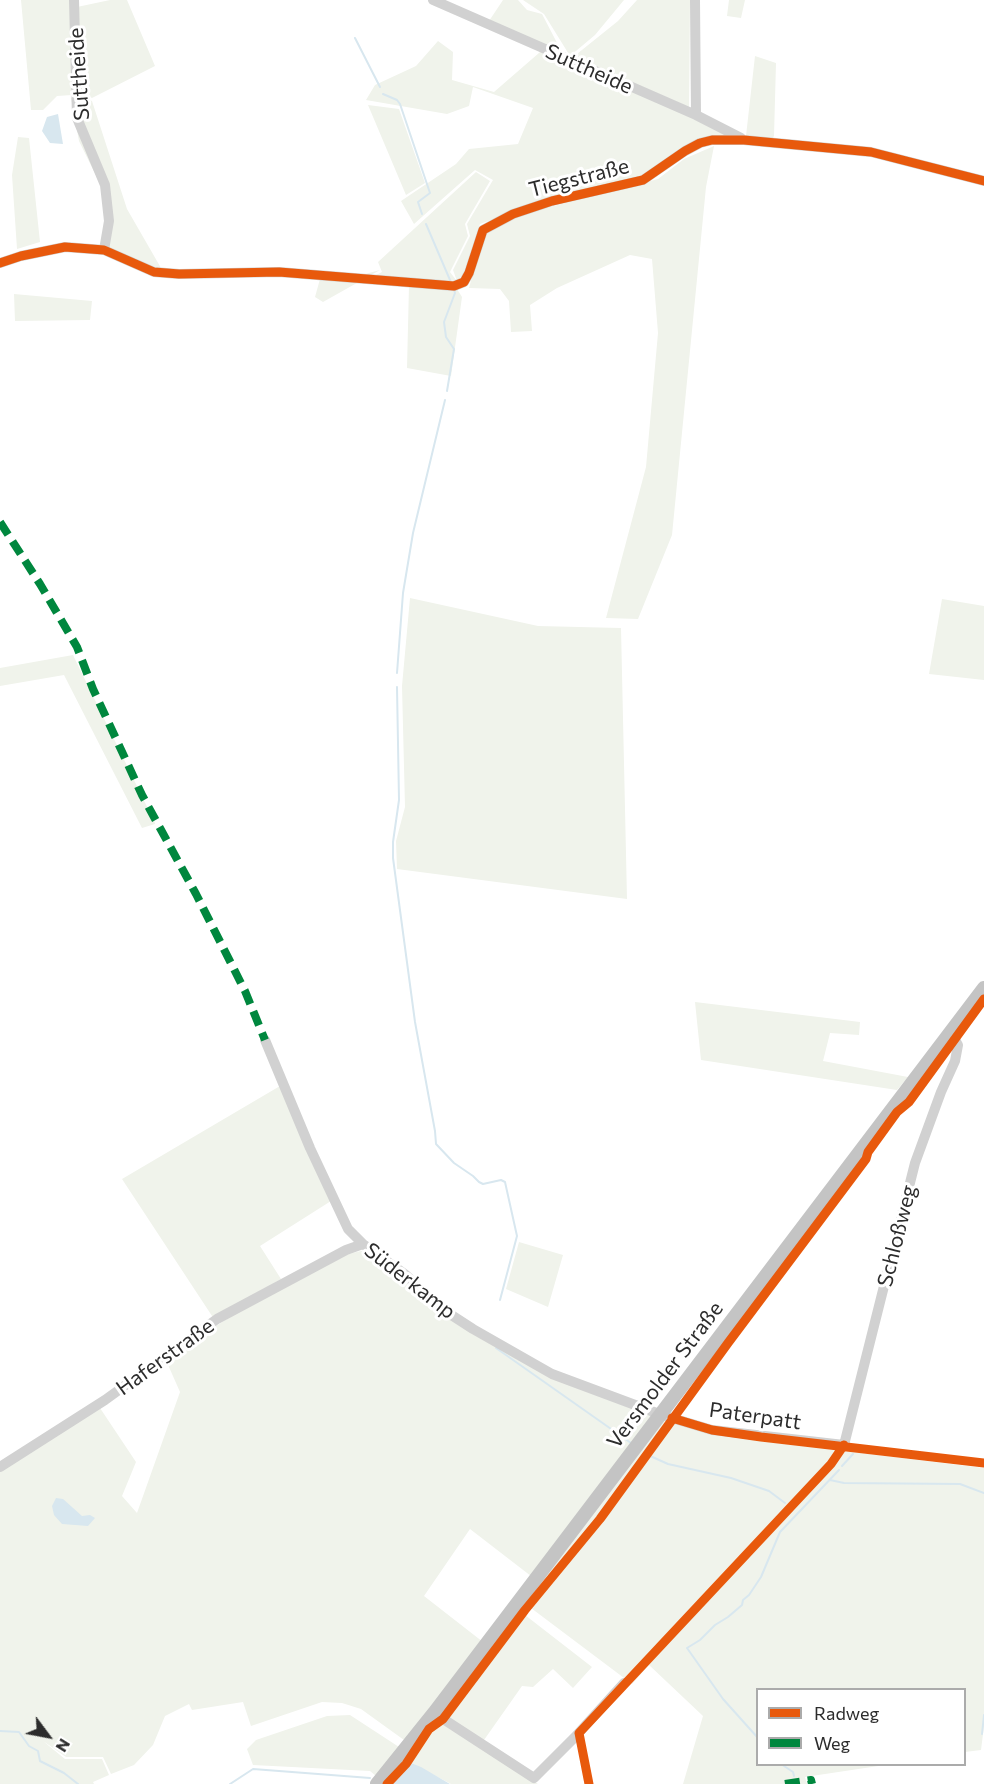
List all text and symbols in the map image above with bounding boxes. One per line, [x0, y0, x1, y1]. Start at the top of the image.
street label: Suttheide [63, 27, 95, 121]
street label: Suttheide [541, 39, 637, 99]
street label: Tiegstraße [526, 153, 632, 203]
street label: Schloßweg [872, 1183, 922, 1289]
street label: Süderkamp [359, 1238, 461, 1324]
street label: Versmolder Straße [602, 1297, 728, 1453]
street label: Haferstraße [111, 1313, 219, 1401]
street label: Paterpatt [707, 1397, 803, 1435]
legend [756, 1688, 966, 1766]
text: Radweg [814, 1702, 879, 1724]
north arrow [18, 1706, 78, 1766]
text: Weg [814, 1732, 850, 1754]
text: N [52, 1736, 75, 1756]

